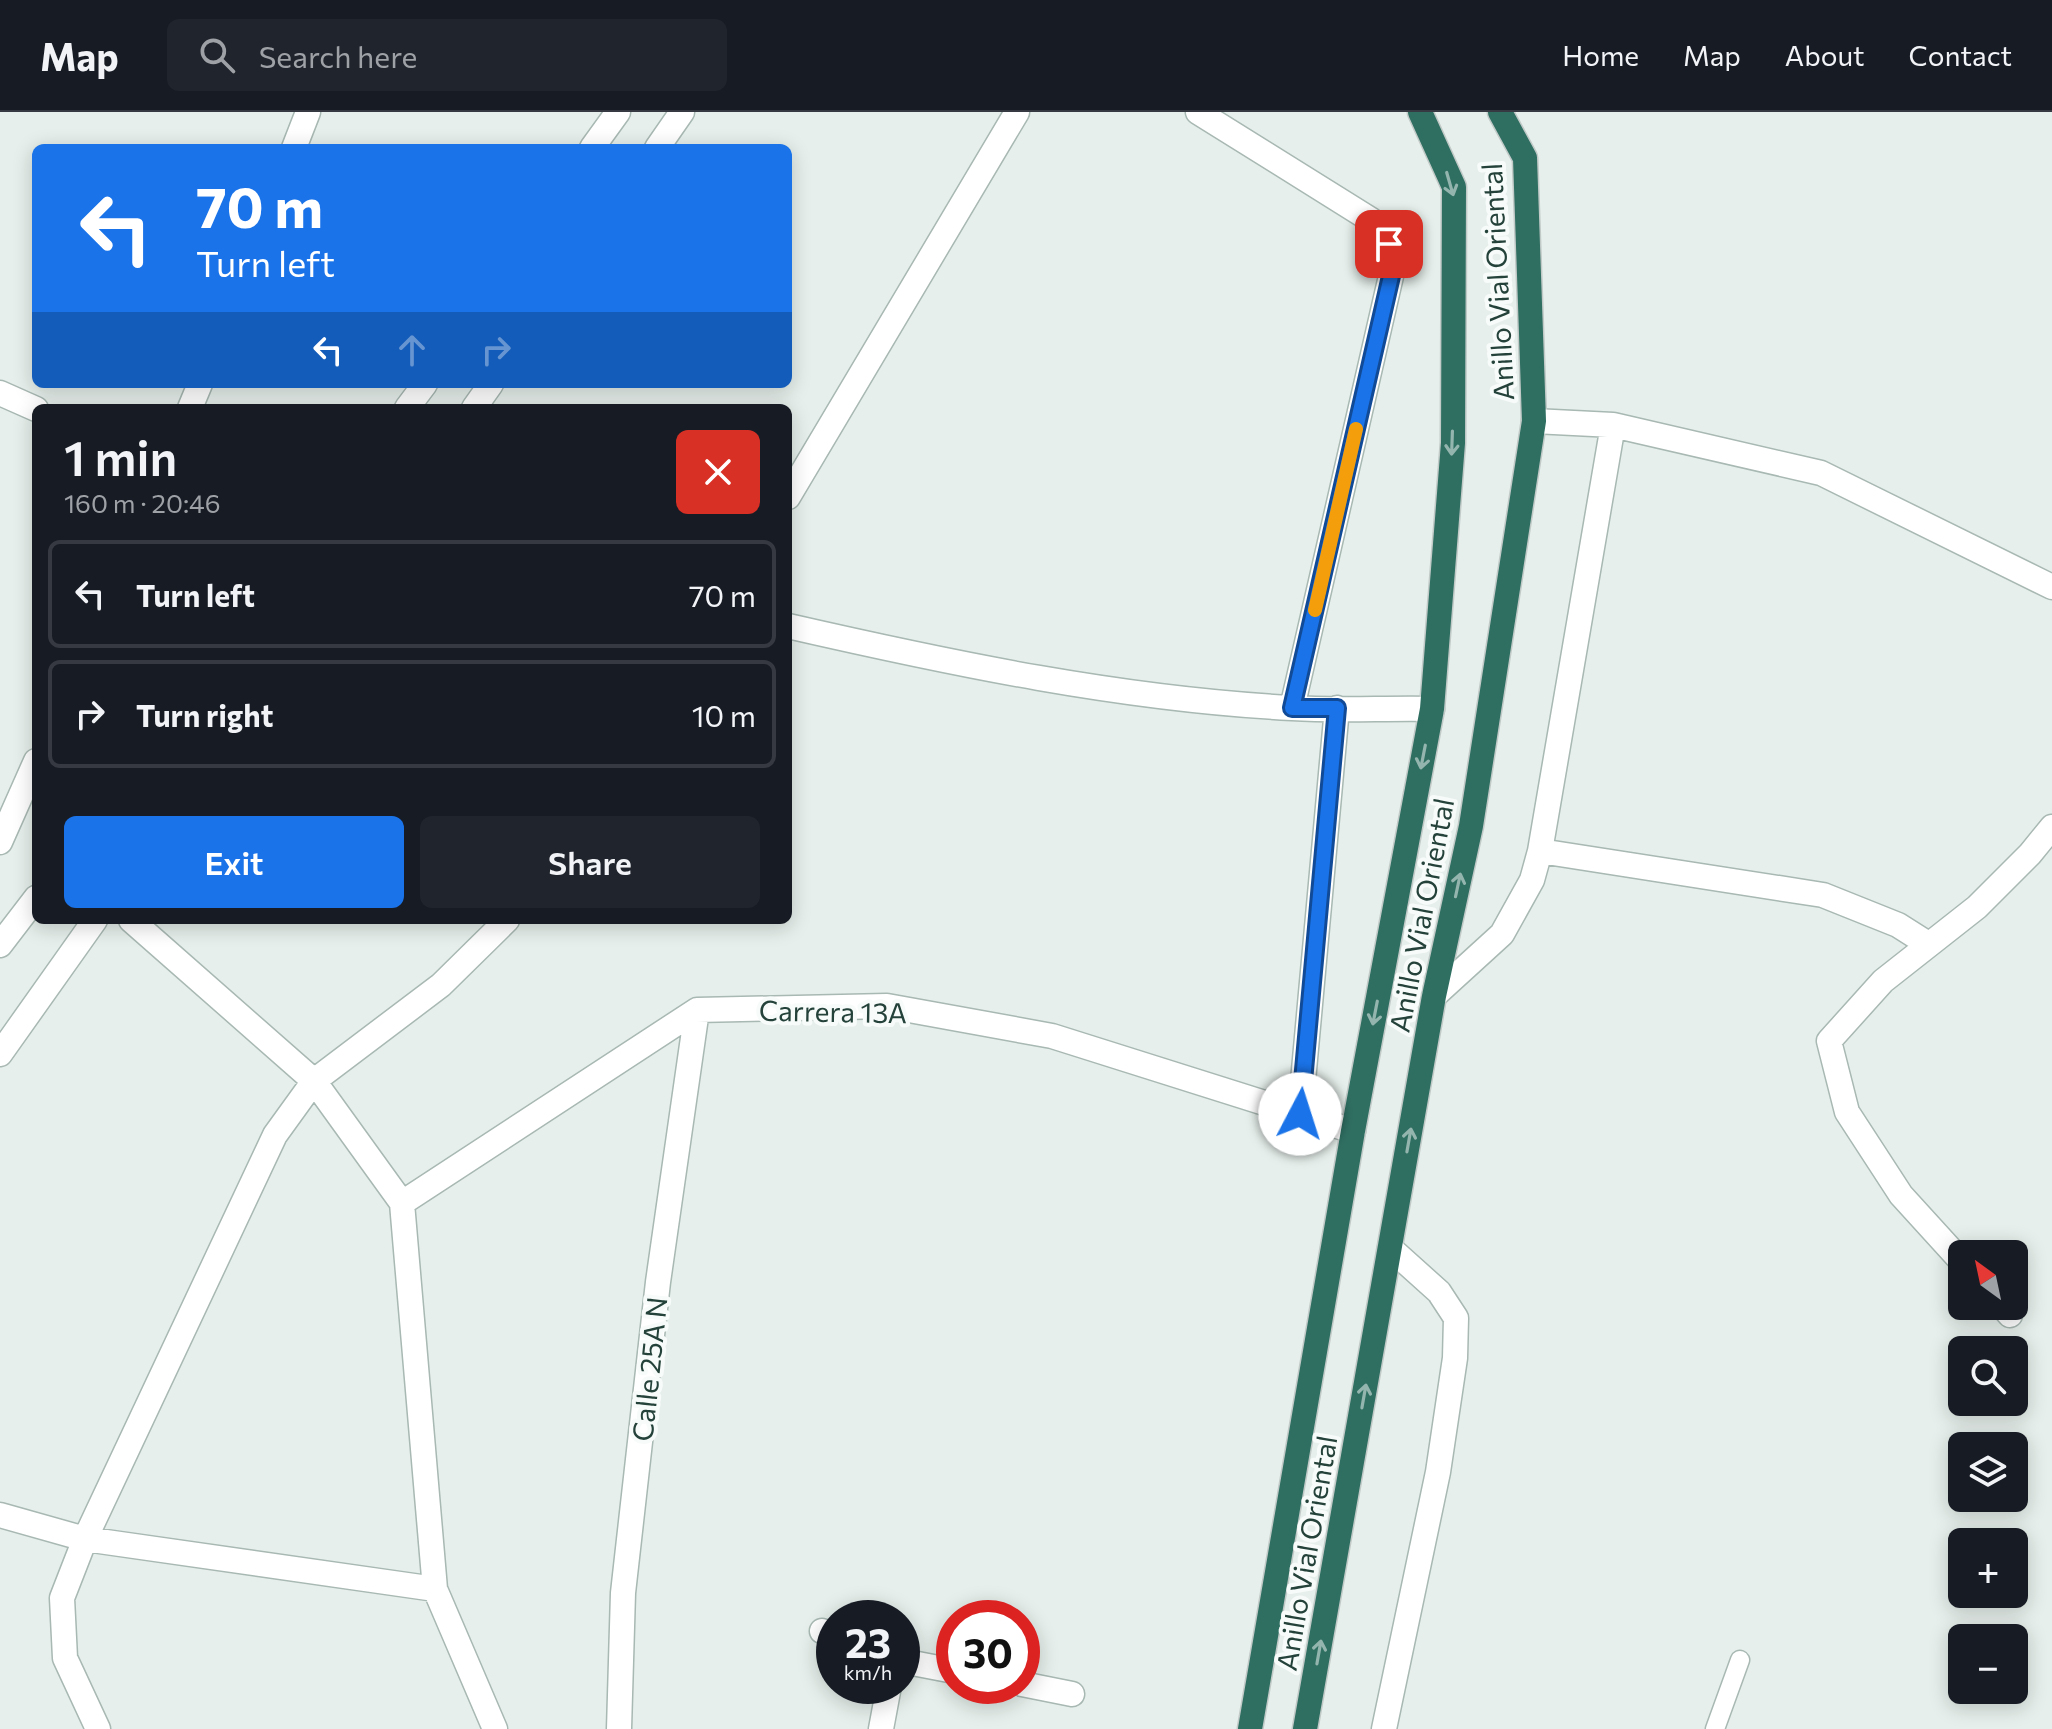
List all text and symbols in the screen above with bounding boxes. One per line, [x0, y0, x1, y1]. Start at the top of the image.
search box [167, 19, 727, 91]
text: Map [40, 32, 119, 79]
icon: search [195, 33, 239, 77]
text: Search here [259, 37, 417, 74]
text: Home [1562, 38, 1639, 72]
text: Map [1683, 38, 1741, 72]
text: About [1785, 38, 1865, 72]
text: Contact [1909, 38, 2012, 72]
street label: Anillo Vial Oriental [1474, 162, 1520, 402]
text: 70 m [196, 171, 323, 240]
one-way arrow [1444, 171, 1458, 196]
icon: left [64, 176, 168, 280]
pin [1355, 210, 1423, 278]
icon: arrive [1367, 222, 1411, 266]
text: Turn left [196, 240, 335, 284]
icon: left [306, 328, 350, 372]
icon: ahead [390, 328, 434, 372]
icon: right [474, 328, 518, 372]
text: 1 min [64, 427, 177, 486]
one-way arrow [1445, 429, 1460, 456]
button: close [676, 430, 760, 514]
text: 160 m · 20:46 [64, 487, 220, 518]
icon: left [68, 572, 112, 616]
text: Turn left [136, 576, 255, 613]
text: 70 m [689, 576, 756, 613]
icon: right [68, 692, 112, 736]
text: Turn right [136, 696, 273, 733]
text: 10 m [692, 696, 756, 733]
one-way arrow [1414, 744, 1429, 769]
street label: Anillo Vial Oriental [1382, 795, 1460, 1035]
button: Exit [64, 816, 404, 908]
button: Share [420, 816, 760, 908]
one-way arrow [1451, 873, 1466, 898]
street label: Carrera 13A [759, 993, 907, 1029]
one-way arrow [1367, 1000, 1382, 1025]
position arrow [1258, 1072, 1342, 1156]
one-way arrow [1403, 1128, 1418, 1153]
north arrow [1948, 1240, 2028, 1320]
map controls [1948, 1240, 2028, 1704]
street label: Calle 25A N [625, 1295, 673, 1443]
button: search [1948, 1336, 2028, 1416]
one-way arrow [1357, 1384, 1372, 1409]
button: layers [1948, 1432, 2028, 1512]
street label: Anillo Vial Oriental [1269, 1433, 1343, 1673]
button: + [1948, 1528, 2028, 1608]
speed limit sign: 30 [936, 1600, 1040, 1704]
text: 23 [845, 1617, 891, 1666]
button: − [1948, 1624, 2028, 1704]
one-way arrow [1312, 1640, 1327, 1665]
text: km/h [844, 1660, 892, 1684]

